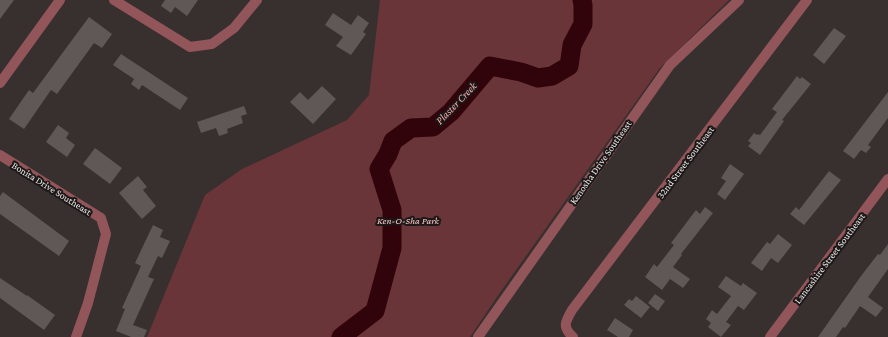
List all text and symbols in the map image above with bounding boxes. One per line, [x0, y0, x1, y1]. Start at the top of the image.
water label: Plaster Creek [433, 79, 480, 126]
street label: Kenosha Drive Southeast [567, 118, 634, 206]
street label: 32nd Street Southeast [655, 124, 716, 200]
street label: Bonita Drive Southeast [10, 159, 94, 218]
street label: Lancashire Street Southeast [792, 210, 867, 306]
park label: Ken-O-Sha Park [377, 215, 440, 226]

